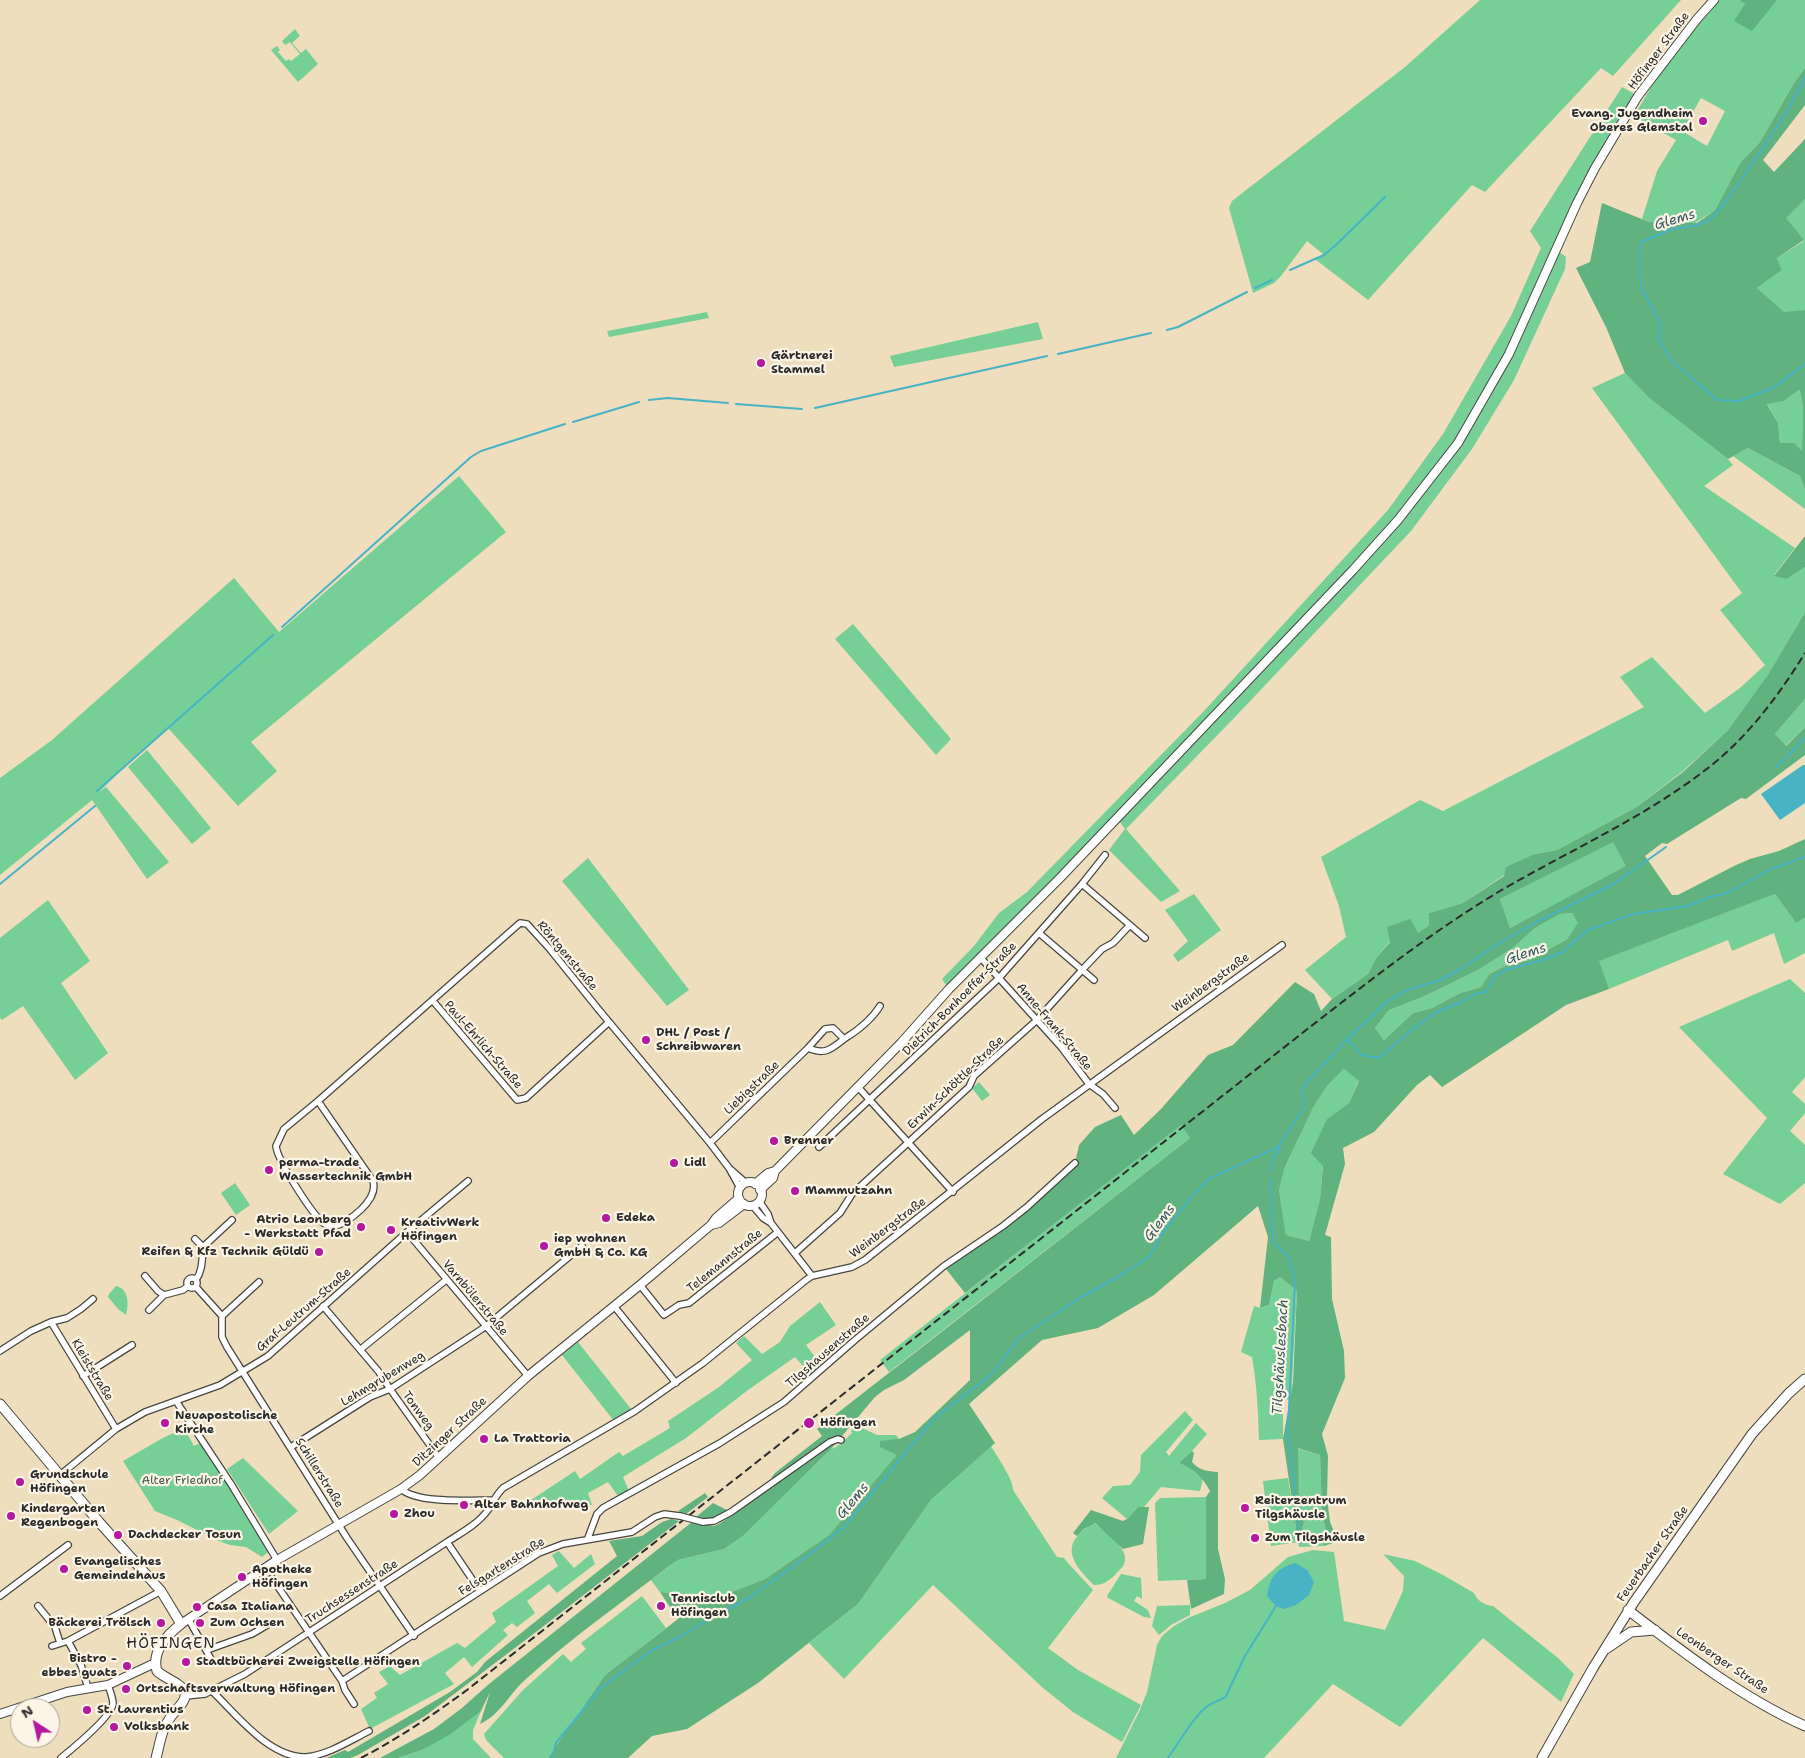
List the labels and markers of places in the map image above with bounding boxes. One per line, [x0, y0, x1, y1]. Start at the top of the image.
place label: Evang. Jugendheim Oberes Glemstal [1571, 107, 1693, 135]
marker: Evang. Jugendheim Oberes Glemstal [1697, 115, 1709, 127]
place label: Gärtnerei Stammel [771, 349, 833, 377]
marker: Gärtnerei Stammel [755, 357, 767, 369]
place label: DHL / Post / Schreibwaren [656, 1026, 741, 1054]
marker: DHL / Post / Schreibwaren [640, 1034, 652, 1046]
place label: Brenner [784, 1134, 834, 1148]
marker: Brenner [768, 1135, 780, 1147]
place label: perma-trade Wassertechnik GmbH [279, 1156, 412, 1184]
place label: Lidl [684, 1156, 706, 1170]
marker: Lidl [668, 1157, 680, 1169]
marker: perma-trade Wassertechnik GmbH [263, 1164, 275, 1176]
place label: Mammutzahn [805, 1184, 892, 1198]
marker: Mammutzahn [789, 1185, 801, 1197]
place label: Edeka [616, 1211, 655, 1225]
marker: Edeka [600, 1212, 612, 1224]
place label: Atrio Leonberg - Werkstatt Pfad [244, 1213, 351, 1241]
place label: KreativWerk Höfingen [401, 1216, 479, 1244]
marker: Atrio Leonberg - Werkstatt Pfad [355, 1221, 367, 1233]
marker: KreativWerk Höfingen [385, 1224, 397, 1236]
place label: iep wohnen GmbH & Co. KG [554, 1232, 647, 1260]
marker: iep wohnen GmbH & Co. KG [538, 1240, 550, 1252]
place label: Reifen & Kfz Technik Güldü [142, 1245, 309, 1259]
marker: Reifen & Kfz Technik Güldü [313, 1246, 325, 1258]
place label: Neuapostolische Kirche [175, 1409, 277, 1437]
marker: Höfingen [802, 1416, 816, 1430]
place label: Höfingen [820, 1416, 876, 1430]
marker: Neuapostolische Kirche [159, 1417, 171, 1429]
place label: La Trattoria [494, 1432, 571, 1446]
marker: La Trattoria [478, 1433, 490, 1445]
place label: Grundschule Höfingen [30, 1468, 109, 1496]
marker: Grundschule Höfingen [14, 1476, 26, 1488]
place label: Reiterzentrum Tilgshäusle [1255, 1494, 1346, 1522]
place label: Alter Bahnhofweg [474, 1498, 588, 1512]
marker: Alter Bahnhofweg [458, 1499, 470, 1511]
place label: Kindergarten Regenbogen [21, 1502, 105, 1530]
marker: Reiterzentrum Tilgshäusle [1239, 1502, 1251, 1514]
place label: Zhou [404, 1507, 435, 1521]
marker: Zhou [388, 1508, 400, 1520]
marker: Kindergarten Regenbogen [5, 1510, 17, 1522]
place label: Dachdecker Tosun [128, 1528, 241, 1542]
marker: Dachdecker Tosun [112, 1529, 124, 1541]
place label: Zum Tilgshäusle [1265, 1531, 1365, 1545]
marker: Zum Tilgshäusle [1249, 1532, 1261, 1544]
place label: Evangelisches Gemeindehaus [74, 1555, 165, 1583]
marker: Evangelisches Gemeindehaus [58, 1563, 70, 1575]
place label: Apotheke Höfingen [252, 1563, 312, 1591]
marker: Apotheke Höfingen [236, 1571, 248, 1583]
place label: Tennisclub Höfingen [671, 1592, 735, 1620]
place label: Casa Italiana [207, 1600, 294, 1614]
marker: Tennisclub Höfingen [655, 1600, 667, 1612]
marker: Casa Italiana [191, 1601, 203, 1613]
place label: Bäckerei Trölsch [49, 1616, 151, 1630]
place label: Zum Ochsen [210, 1616, 284, 1630]
marker: Bäckerei Trölsch [155, 1617, 167, 1629]
marker: Zum Ochsen [194, 1617, 206, 1629]
place label: Bistro - ebbes guats [42, 1652, 117, 1680]
place label: Stadtbücherei Zweigstelle Höfingen [196, 1655, 420, 1669]
marker: Stadtbücherei Zweigstelle Höfingen [180, 1656, 192, 1668]
marker: Bistro - ebbes guats [121, 1660, 133, 1672]
place label: Ortschaftsverwaltung Höfingen [136, 1682, 335, 1696]
marker: Ortschaftsverwaltung Höfingen [120, 1683, 132, 1695]
place label: St. Laurentius [97, 1703, 184, 1717]
marker: St. Laurentius [81, 1704, 93, 1716]
place label: Volksbank [124, 1720, 189, 1734]
marker: Volksbank [108, 1721, 120, 1733]

